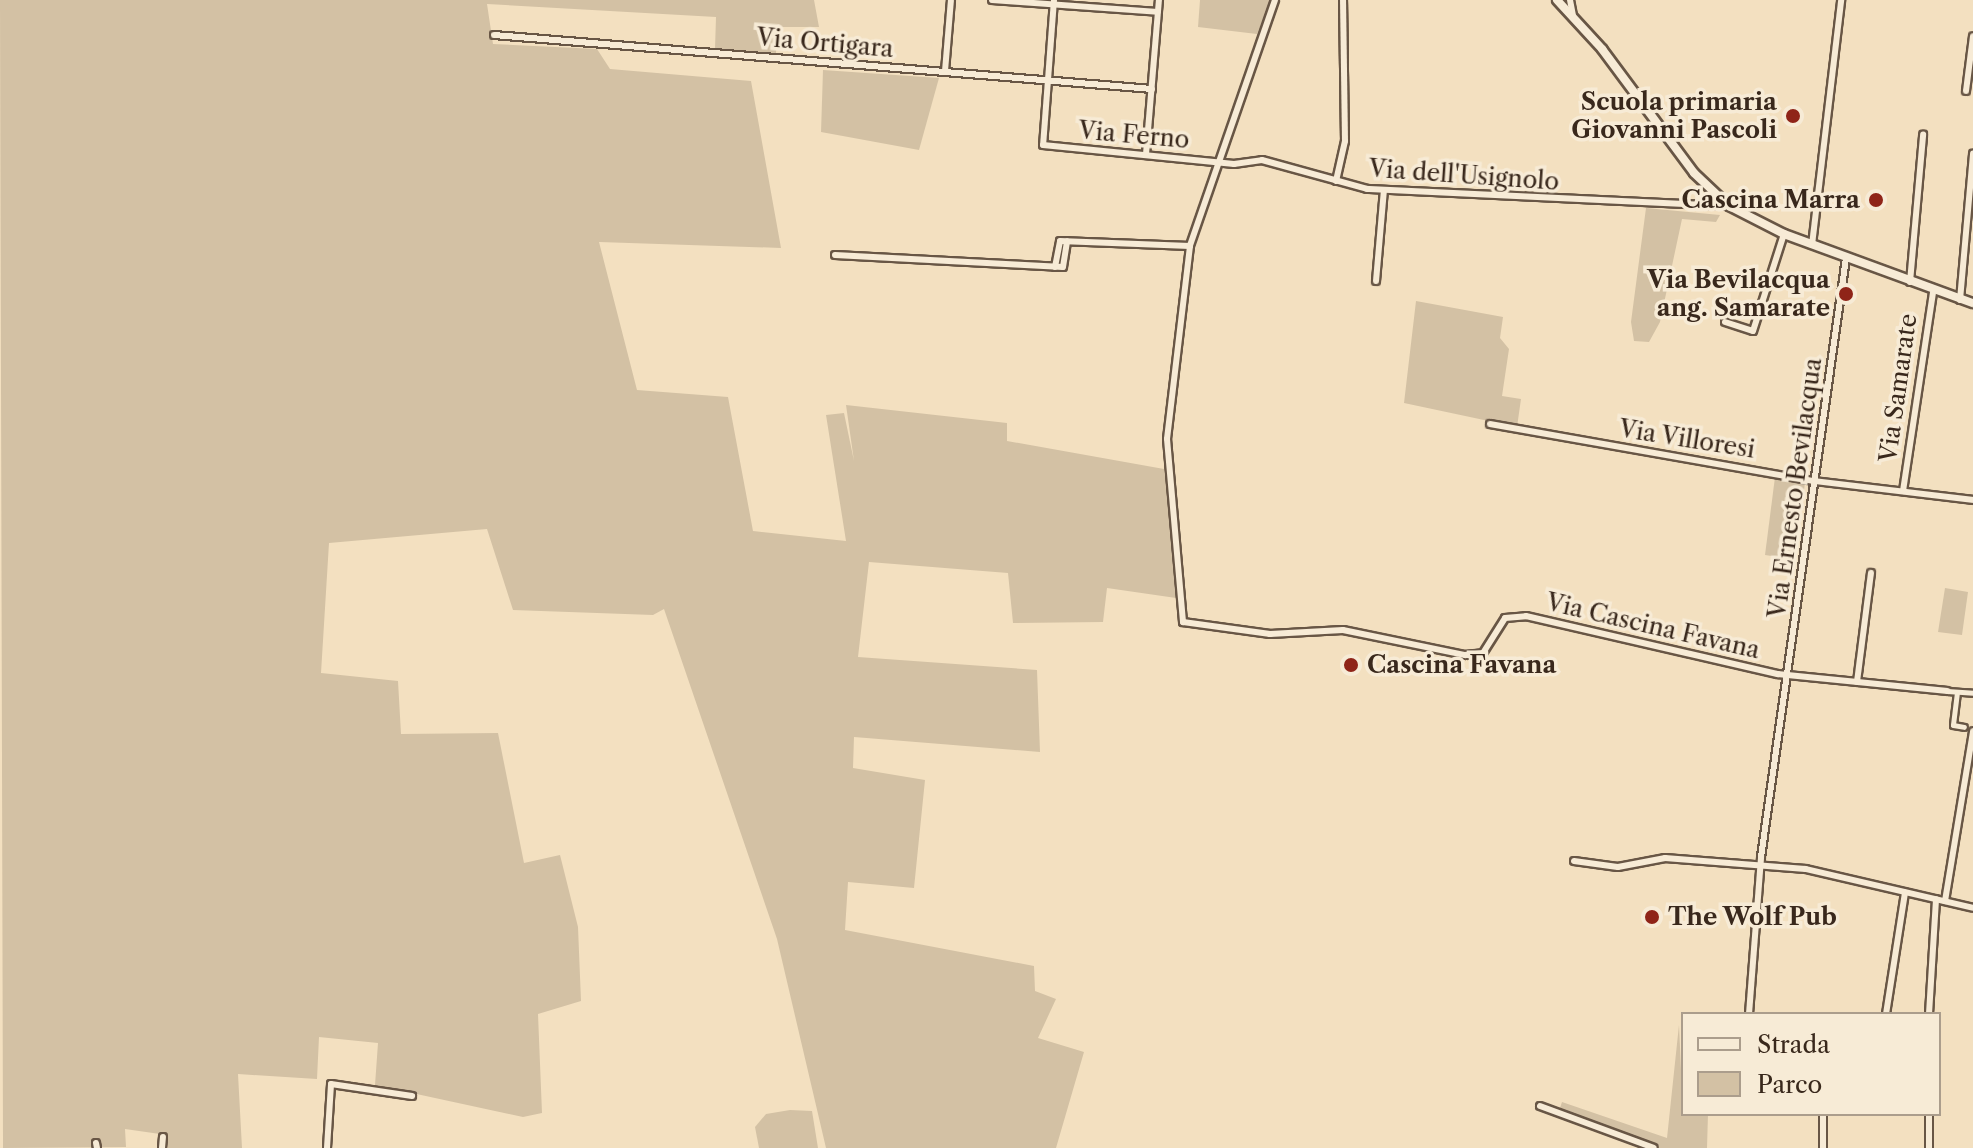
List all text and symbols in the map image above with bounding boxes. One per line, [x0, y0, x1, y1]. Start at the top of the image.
street label: Via Ortigara [755, 23, 895, 63]
place label: Scuola primaria Giovanni Pascoli [1571, 88, 1777, 144]
marker: Scuola primaria Giovanni Pascoli [1784, 107, 1802, 125]
street label: Via Ferno [1077, 116, 1191, 154]
street label: Via dell'Usignolo [1368, 154, 1560, 196]
place label: Cascina Marra [1681, 186, 1860, 214]
marker: Cascina Marra [1867, 191, 1885, 209]
place label: Via Bevilacqua ang. Samarate [1647, 266, 1830, 322]
marker: Via Bevilacqua ang. Samarate [1837, 285, 1855, 303]
street label: Via Samarate [1873, 312, 1923, 464]
street label: Via Ernesto Bevilacqua [1762, 356, 1828, 620]
street label: Via Villoresi [1616, 414, 1758, 464]
street label: Via Cascina Favana [1543, 587, 1763, 665]
place label: Cascina Favana [1367, 651, 1557, 679]
marker: Cascina Favana [1342, 656, 1360, 674]
place label: The Wolf Pub [1668, 903, 1838, 931]
marker: The Wolf Pub [1643, 908, 1661, 926]
legend [1681, 1012, 1941, 1116]
text: Strada [1757, 1030, 1830, 1059]
text: Parco [1757, 1070, 1822, 1099]

